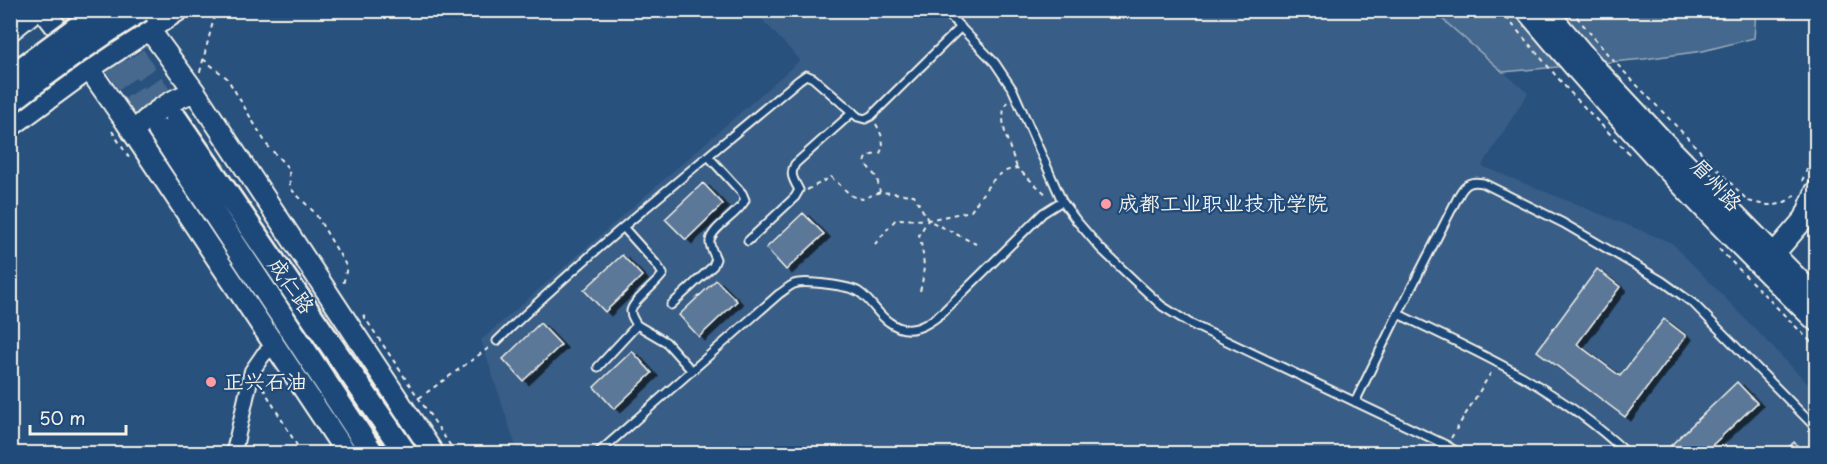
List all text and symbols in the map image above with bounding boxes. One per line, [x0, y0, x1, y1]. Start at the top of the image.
street label: 眉州路 [1684, 150, 1751, 218]
place label: 成都工业职业技术学院 [1118, 186, 1328, 218]
marker: 成都工业职业技术学院 [1099, 197, 1113, 211]
street label: 成仁路 [261, 250, 324, 320]
place label: 正兴石油 [223, 364, 307, 396]
marker: 正兴石油 [204, 375, 218, 389]
scale bar [30, 398, 126, 436]
text: 50 m [39, 404, 86, 431]

